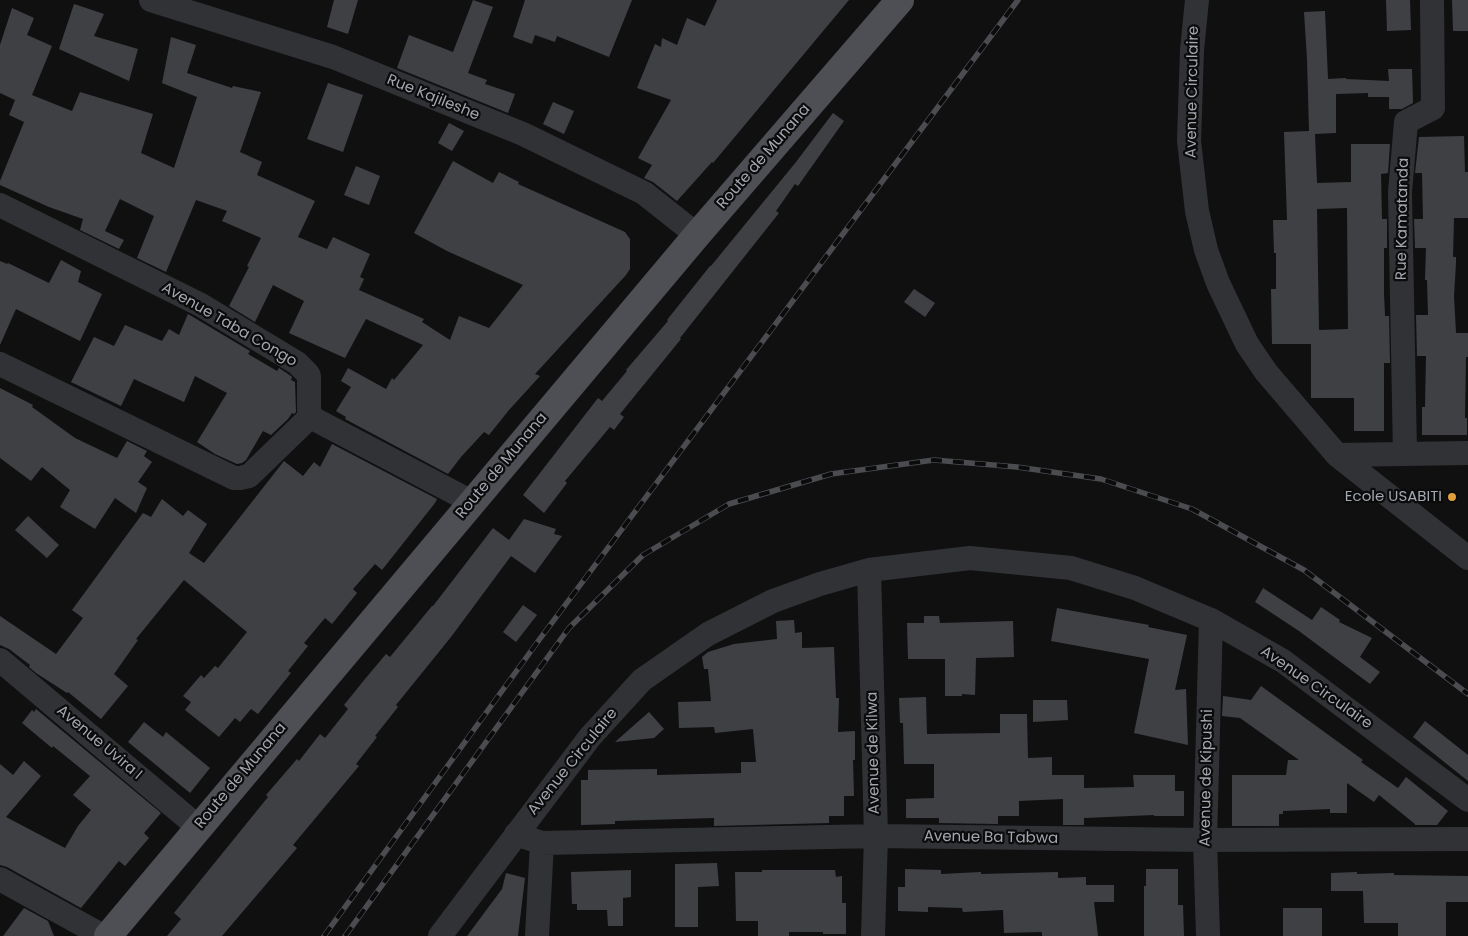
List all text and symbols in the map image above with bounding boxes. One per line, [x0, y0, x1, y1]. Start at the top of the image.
street label: Avenue Circulaire [1183, 26, 1203, 158]
street label: Rue Kajileshe [384, 71, 482, 125]
street label: Route de Munana [714, 101, 814, 213]
street label: Rue Kamatanda [1393, 158, 1413, 280]
street label: Avenue Taba Congo [158, 279, 300, 371]
street label: Route de Munana [453, 409, 551, 523]
place label: Ecole USABITI [1345, 488, 1442, 506]
marker: Ecole USABITI [1446, 491, 1458, 503]
street label: Avenue Circulaire [1257, 643, 1375, 733]
street label: Avenue de Kilwa [864, 692, 884, 814]
street label: Avenue Uvira I [53, 702, 145, 784]
street label: Avenue Circulaire [524, 705, 622, 819]
street label: Avenue de Kipushi [1197, 709, 1217, 847]
street label: Route de Munana [192, 719, 290, 833]
street label: Avenue Ba Tabwa [924, 828, 1058, 848]

